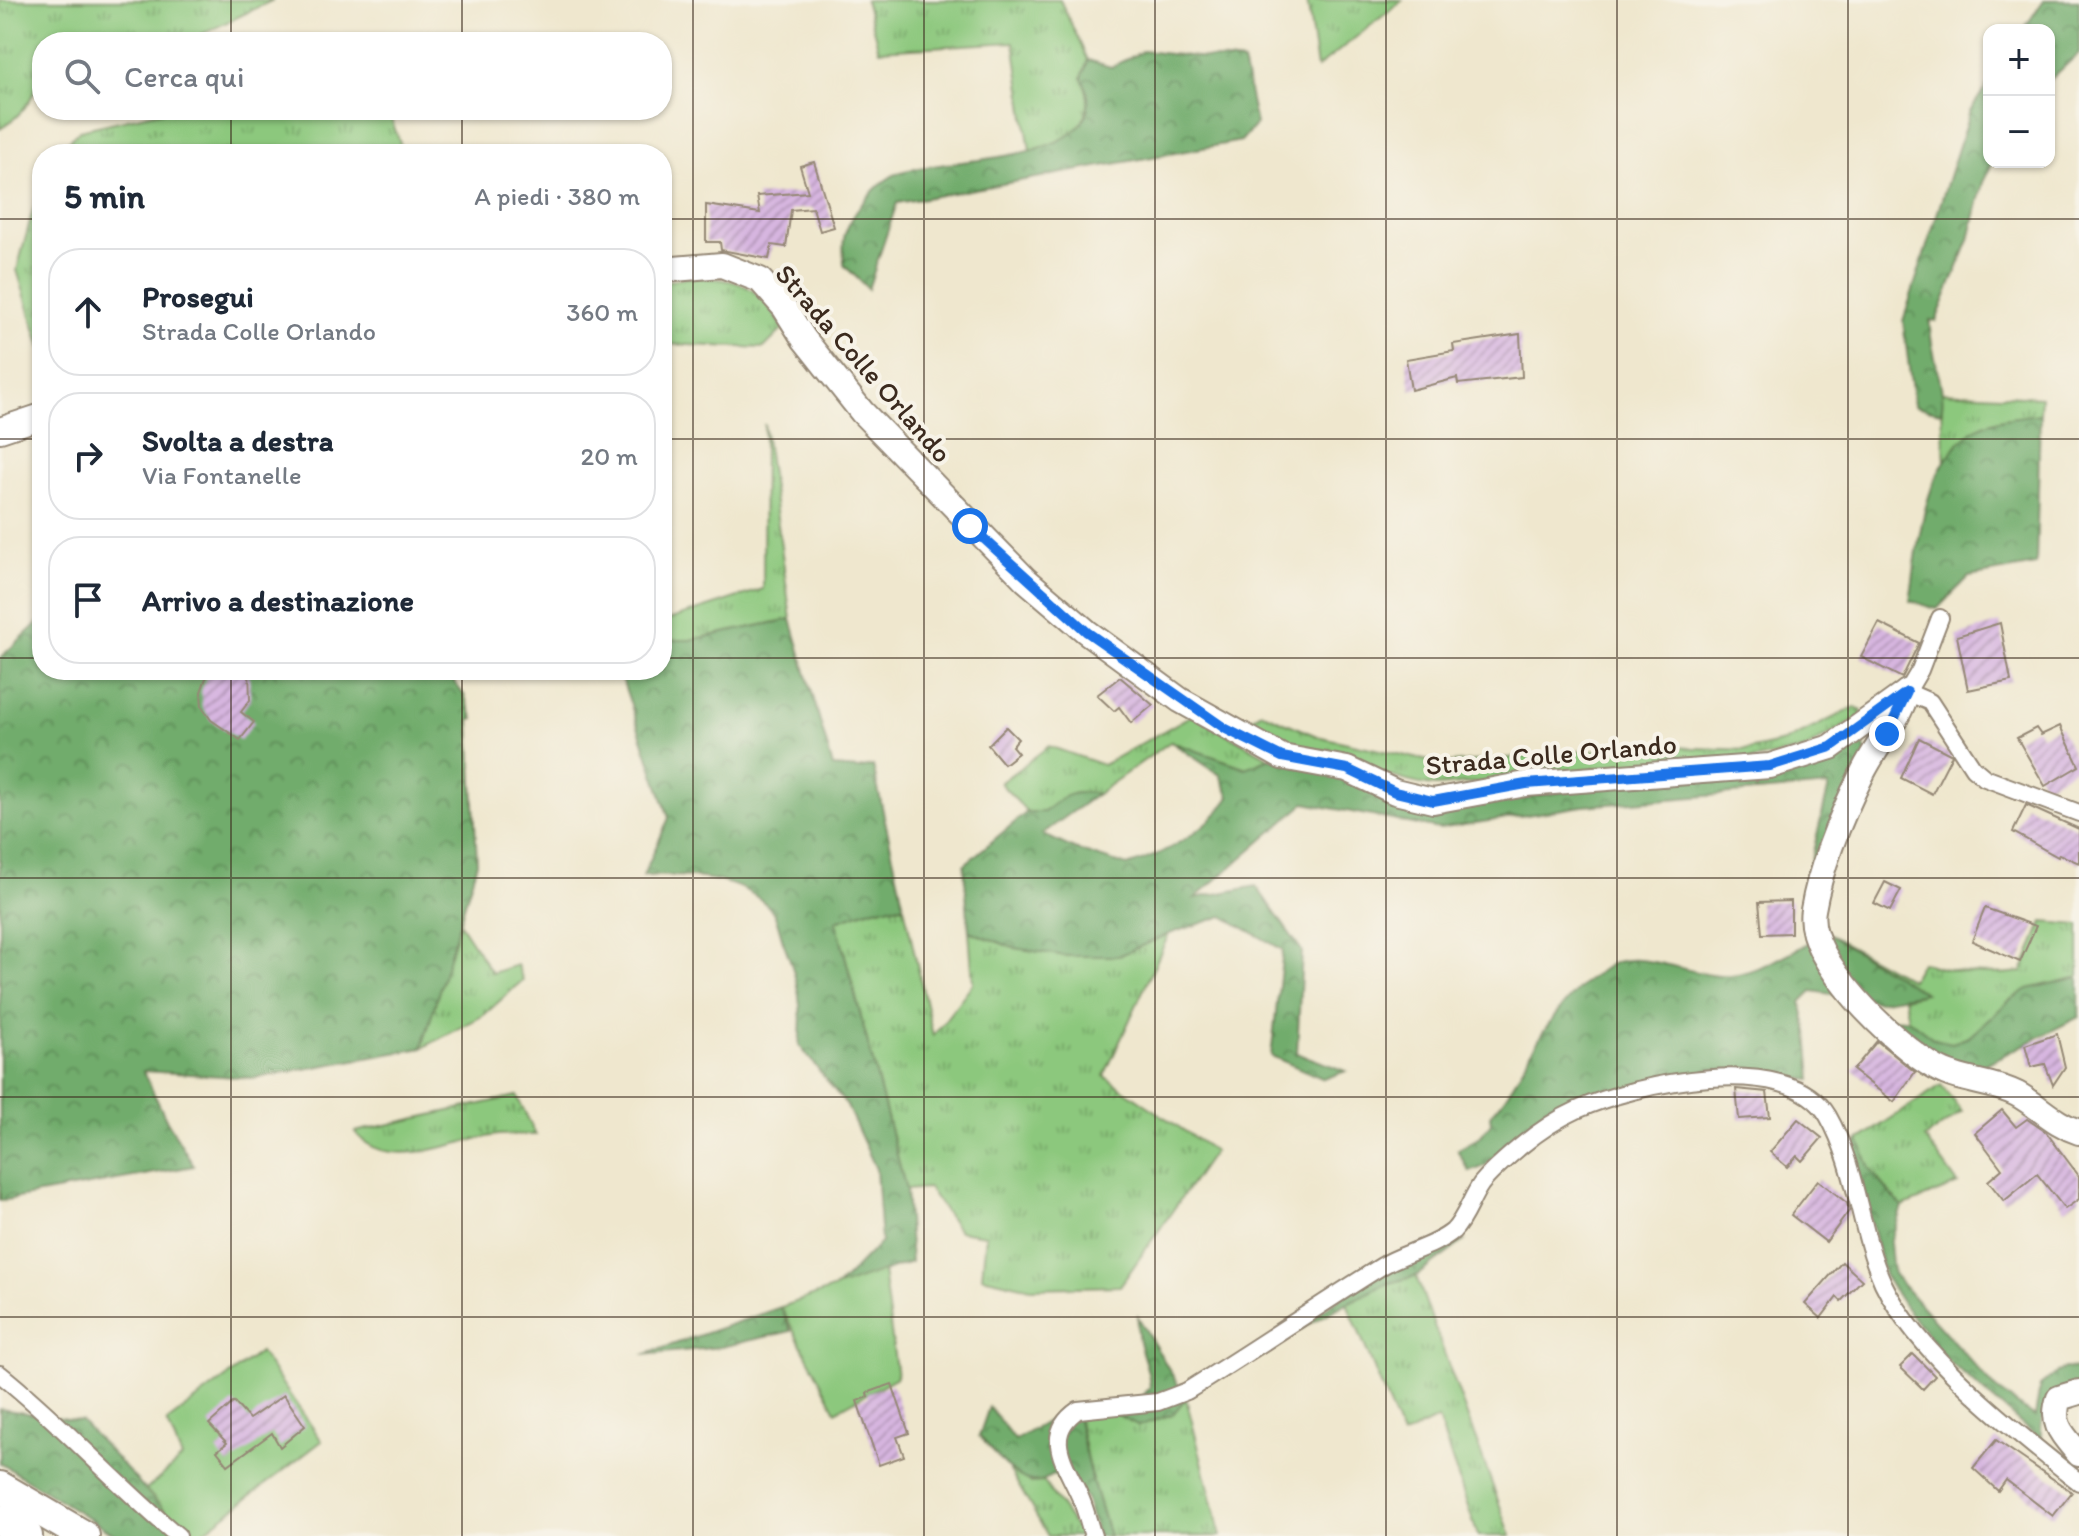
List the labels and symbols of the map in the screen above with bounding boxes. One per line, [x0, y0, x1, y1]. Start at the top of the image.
street label: Strada Colle Orlando [769, 257, 959, 469]
route start [952, 508, 988, 544]
route end [1869, 716, 1905, 752]
street label: Strada Colle Orlando [1424, 726, 1678, 782]

